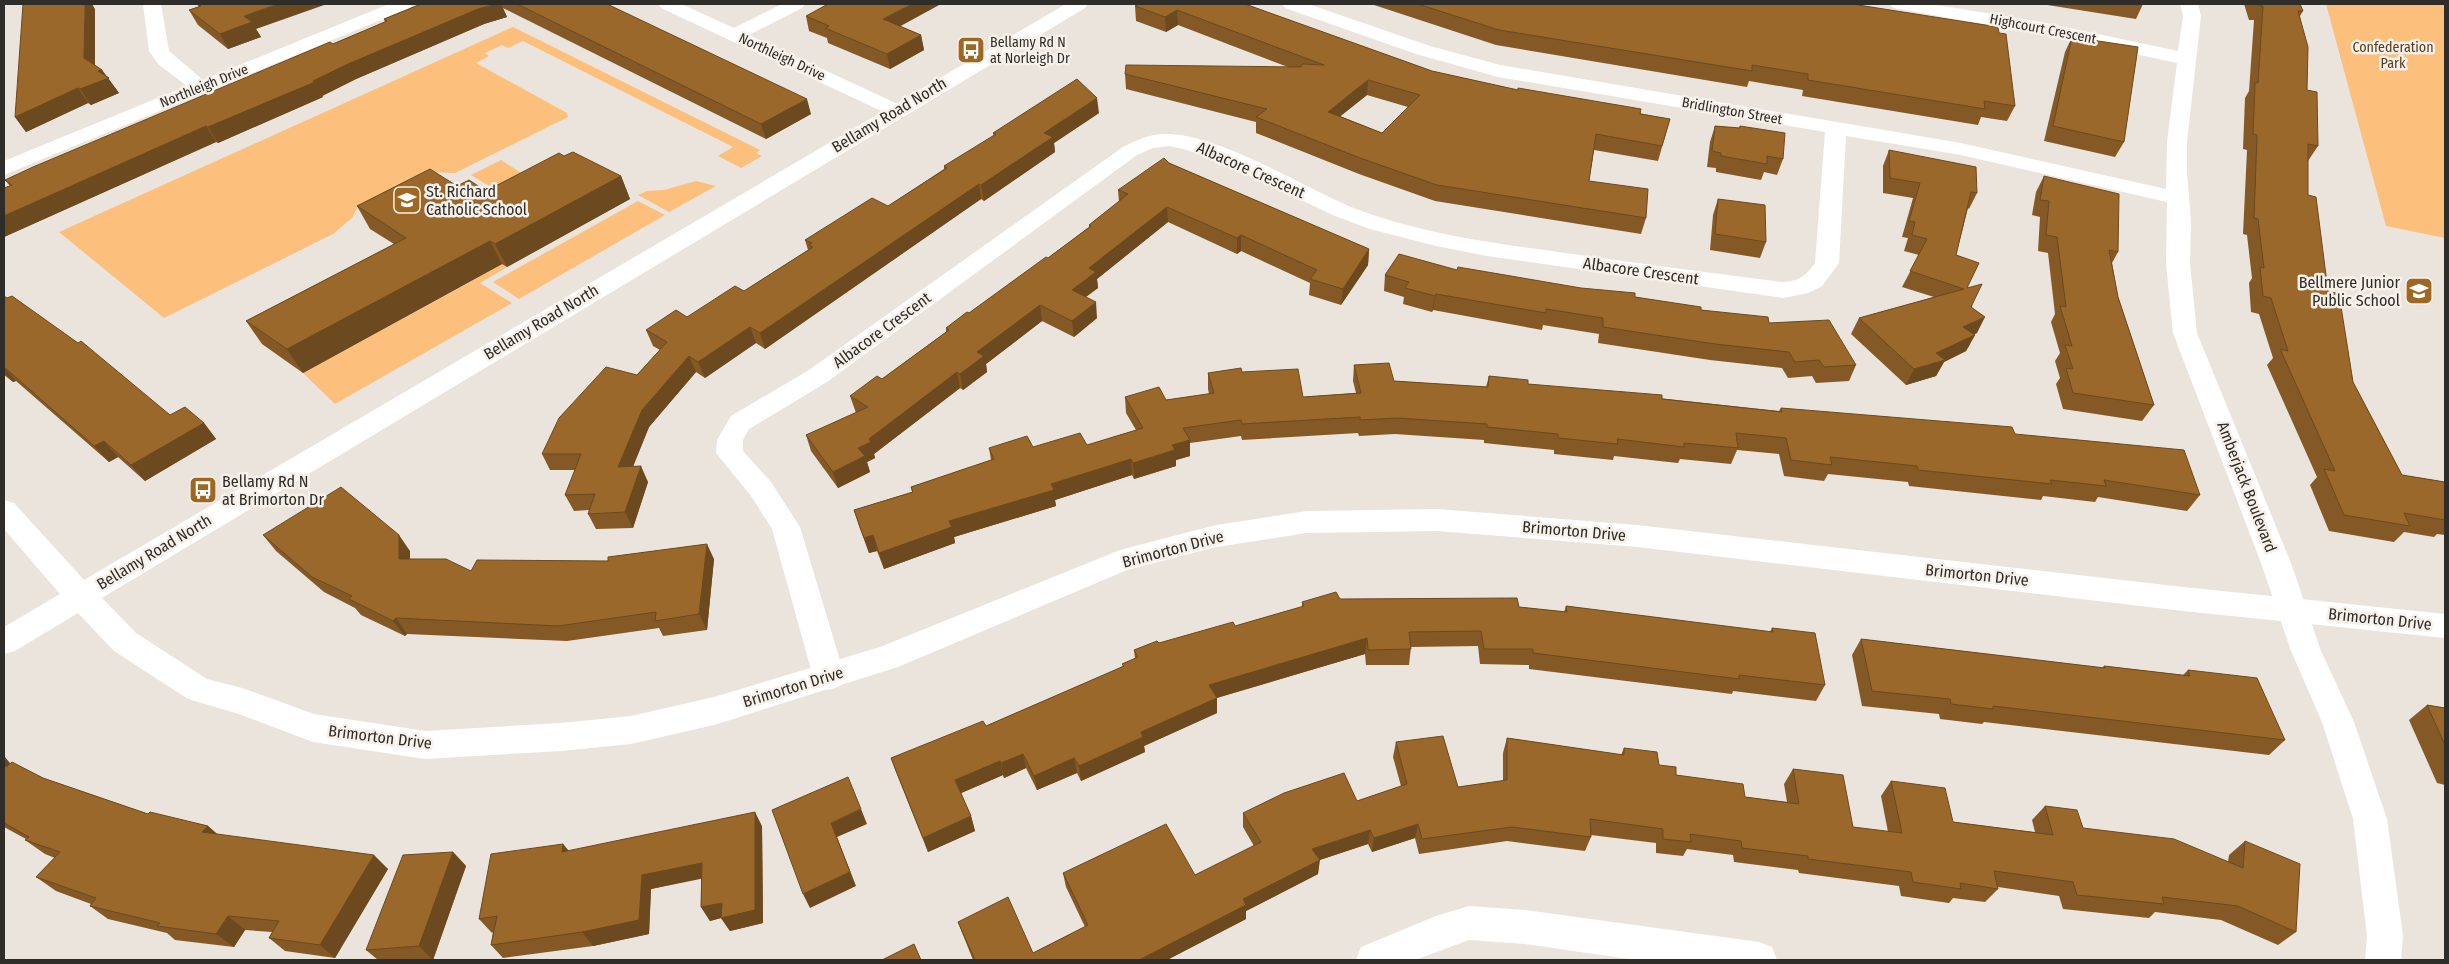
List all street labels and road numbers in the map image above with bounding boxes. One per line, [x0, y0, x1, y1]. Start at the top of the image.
street label: Highcourt Crescent [1988, 10, 2098, 48]
street label: Northleigh Drive [736, 30, 828, 85]
street label: Northleigh Drive [157, 61, 251, 111]
street label: Bellamy Road North [828, 73, 950, 157]
street label: Bridlington Street [1680, 94, 1784, 128]
street label: Albacore Crescent [1194, 138, 1309, 203]
street label: Albacore Crescent [1582, 253, 1701, 289]
street label: Bellamy Road North [480, 280, 602, 364]
street label: Albacore Crescent [829, 288, 935, 372]
street label: Amberjack Boulevard [2213, 419, 2281, 555]
street label: Bellamy Road North [93, 510, 215, 594]
street label: Brimorton Drive [1521, 517, 1627, 545]
street label: Brimorton Drive [1120, 526, 1226, 572]
street label: Brimorton Drive [1924, 560, 2030, 590]
street label: Brimorton Drive [2327, 604, 2433, 634]
street label: Brimorton Drive [740, 663, 846, 711]
street label: Brimorton Drive [327, 721, 433, 753]

